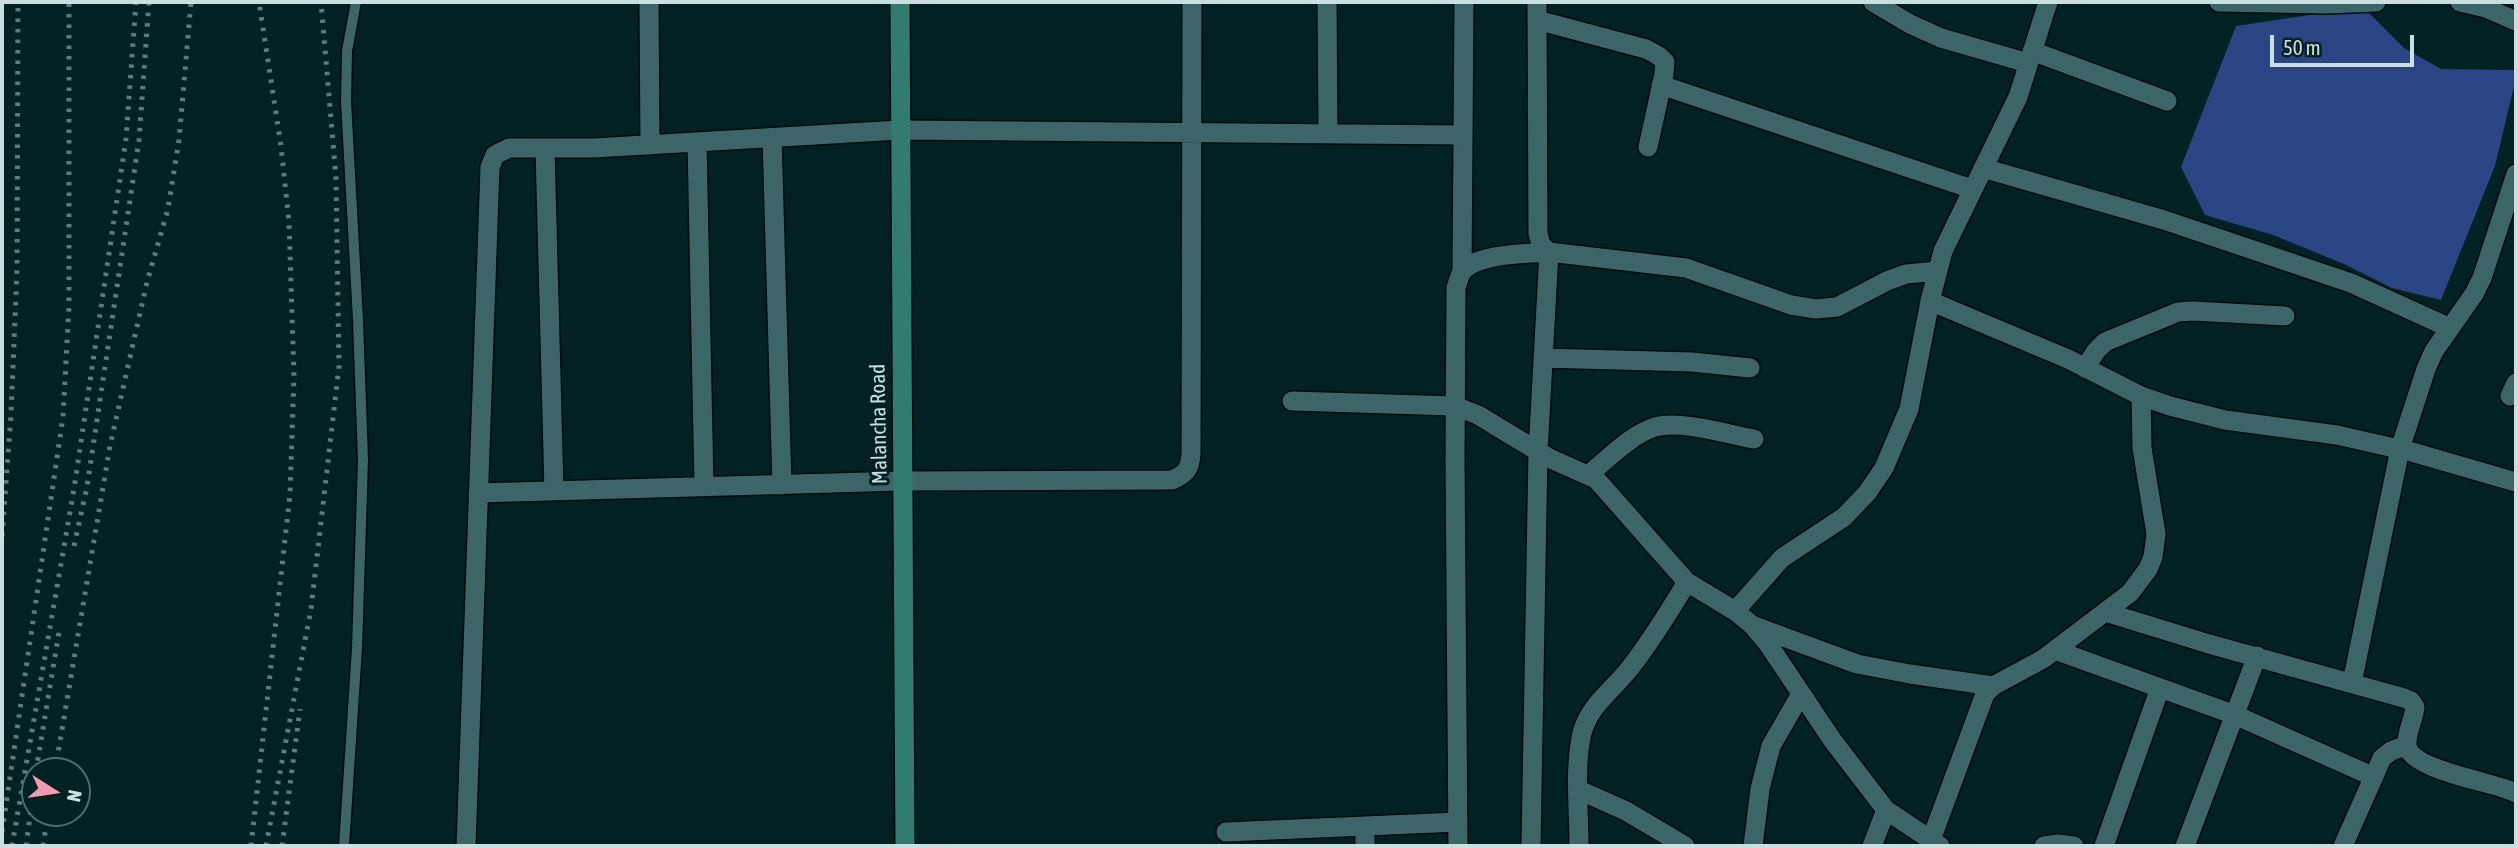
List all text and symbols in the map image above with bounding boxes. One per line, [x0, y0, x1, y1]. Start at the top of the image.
scale bar [2273, 21, 2416, 65]
text: 50 m [2283, 35, 2321, 59]
street label: Malancha Road [865, 364, 893, 484]
north arrow [21, 757, 91, 827]
text: N [63, 788, 87, 804]

